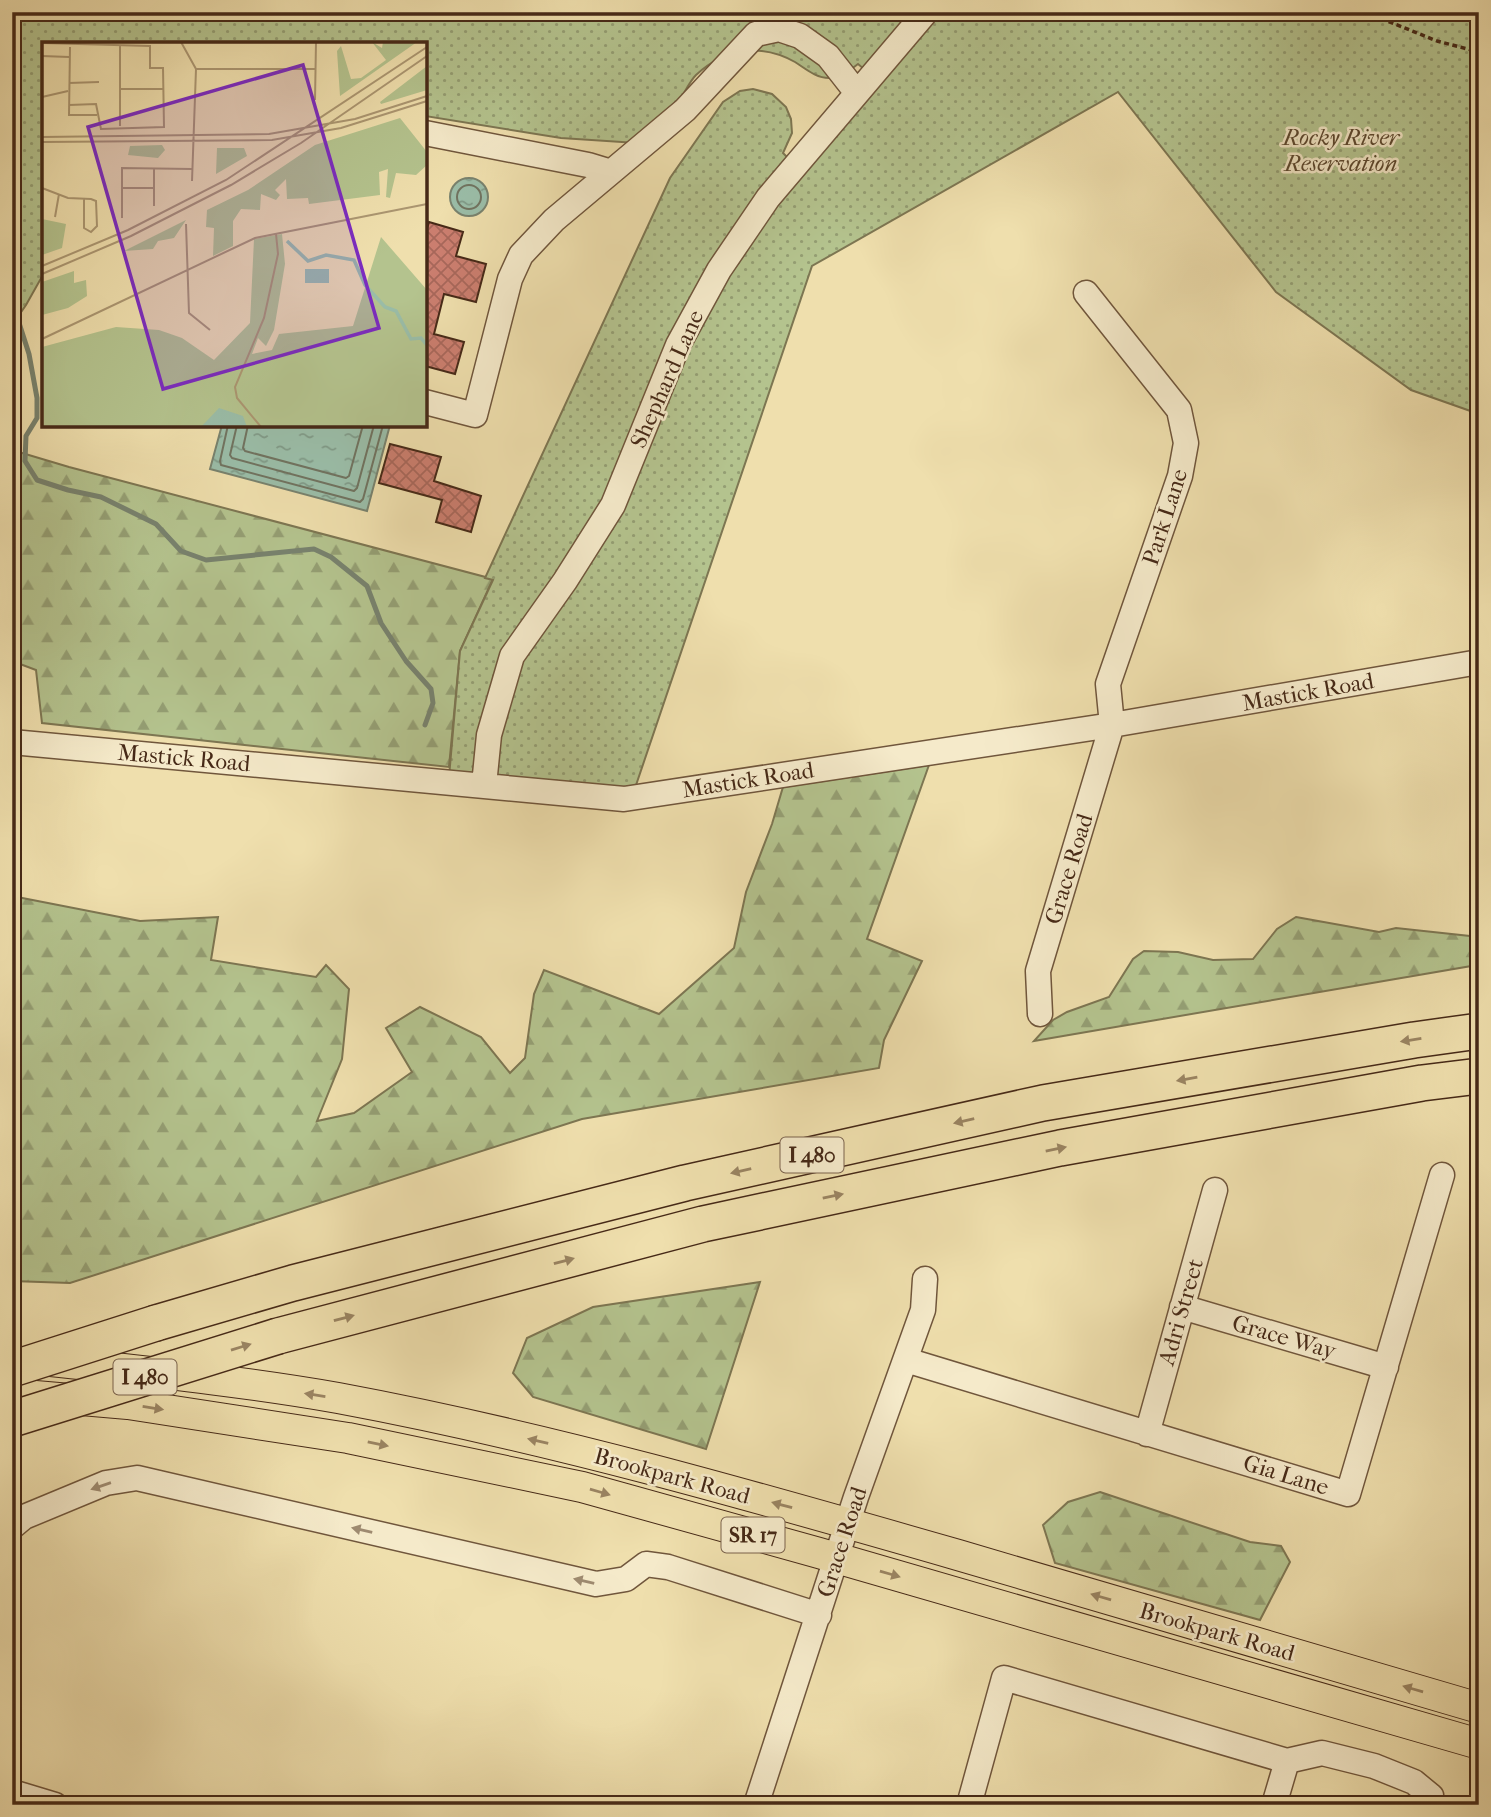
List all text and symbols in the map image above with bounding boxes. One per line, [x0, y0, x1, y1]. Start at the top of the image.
inset map [42, 42, 427, 427]
park label: Rocky River Reservation [1281, 124, 1401, 177]
street label: Shephard Lane [625, 306, 709, 452]
street label: Park Lane [1137, 465, 1193, 569]
street label: Mastick Road [1240, 667, 1376, 717]
street label: Mastick Road [117, 739, 252, 777]
street label: Mastick Road [680, 756, 816, 804]
street label: Grace Road [1039, 810, 1099, 928]
one-way arrow [1400, 1035, 1422, 1046]
one-way arrow [1176, 1074, 1198, 1085]
one-way arrow [952, 1116, 974, 1127]
road number: I 480 [780, 1138, 844, 1172]
one-way arrow [1045, 1143, 1067, 1154]
one-way arrow [730, 1165, 752, 1176]
one-way arrow [822, 1191, 844, 1202]
one-way arrow [554, 1255, 575, 1265]
street label: Adri Street [1153, 1256, 1209, 1369]
street label: Grace Way [1229, 1309, 1340, 1365]
one-way arrow [334, 1313, 355, 1323]
one-way arrow [231, 1342, 252, 1352]
road number: I 480 [114, 1360, 176, 1394]
one-way arrow [304, 1389, 326, 1400]
one-way arrow [142, 1403, 164, 1414]
one-way arrow [527, 1436, 549, 1447]
one-way arrow [367, 1439, 389, 1450]
street label: Brookpark Road [591, 1442, 753, 1510]
street label: Gia Lane [1240, 1449, 1332, 1501]
one-way arrow [91, 1481, 112, 1492]
street label: Grace Road [811, 1483, 873, 1601]
one-way arrow [589, 1487, 611, 1498]
one-way arrow [771, 1500, 792, 1510]
road number: SR 17 [722, 1518, 784, 1552]
one-way arrow [351, 1524, 373, 1535]
one-way arrow [879, 1569, 901, 1580]
one-way arrow [573, 1575, 595, 1586]
one-way arrow [1090, 1592, 1111, 1602]
street label: Brookpark Road [1136, 1597, 1298, 1667]
one-way arrow [1403, 1684, 1424, 1694]

